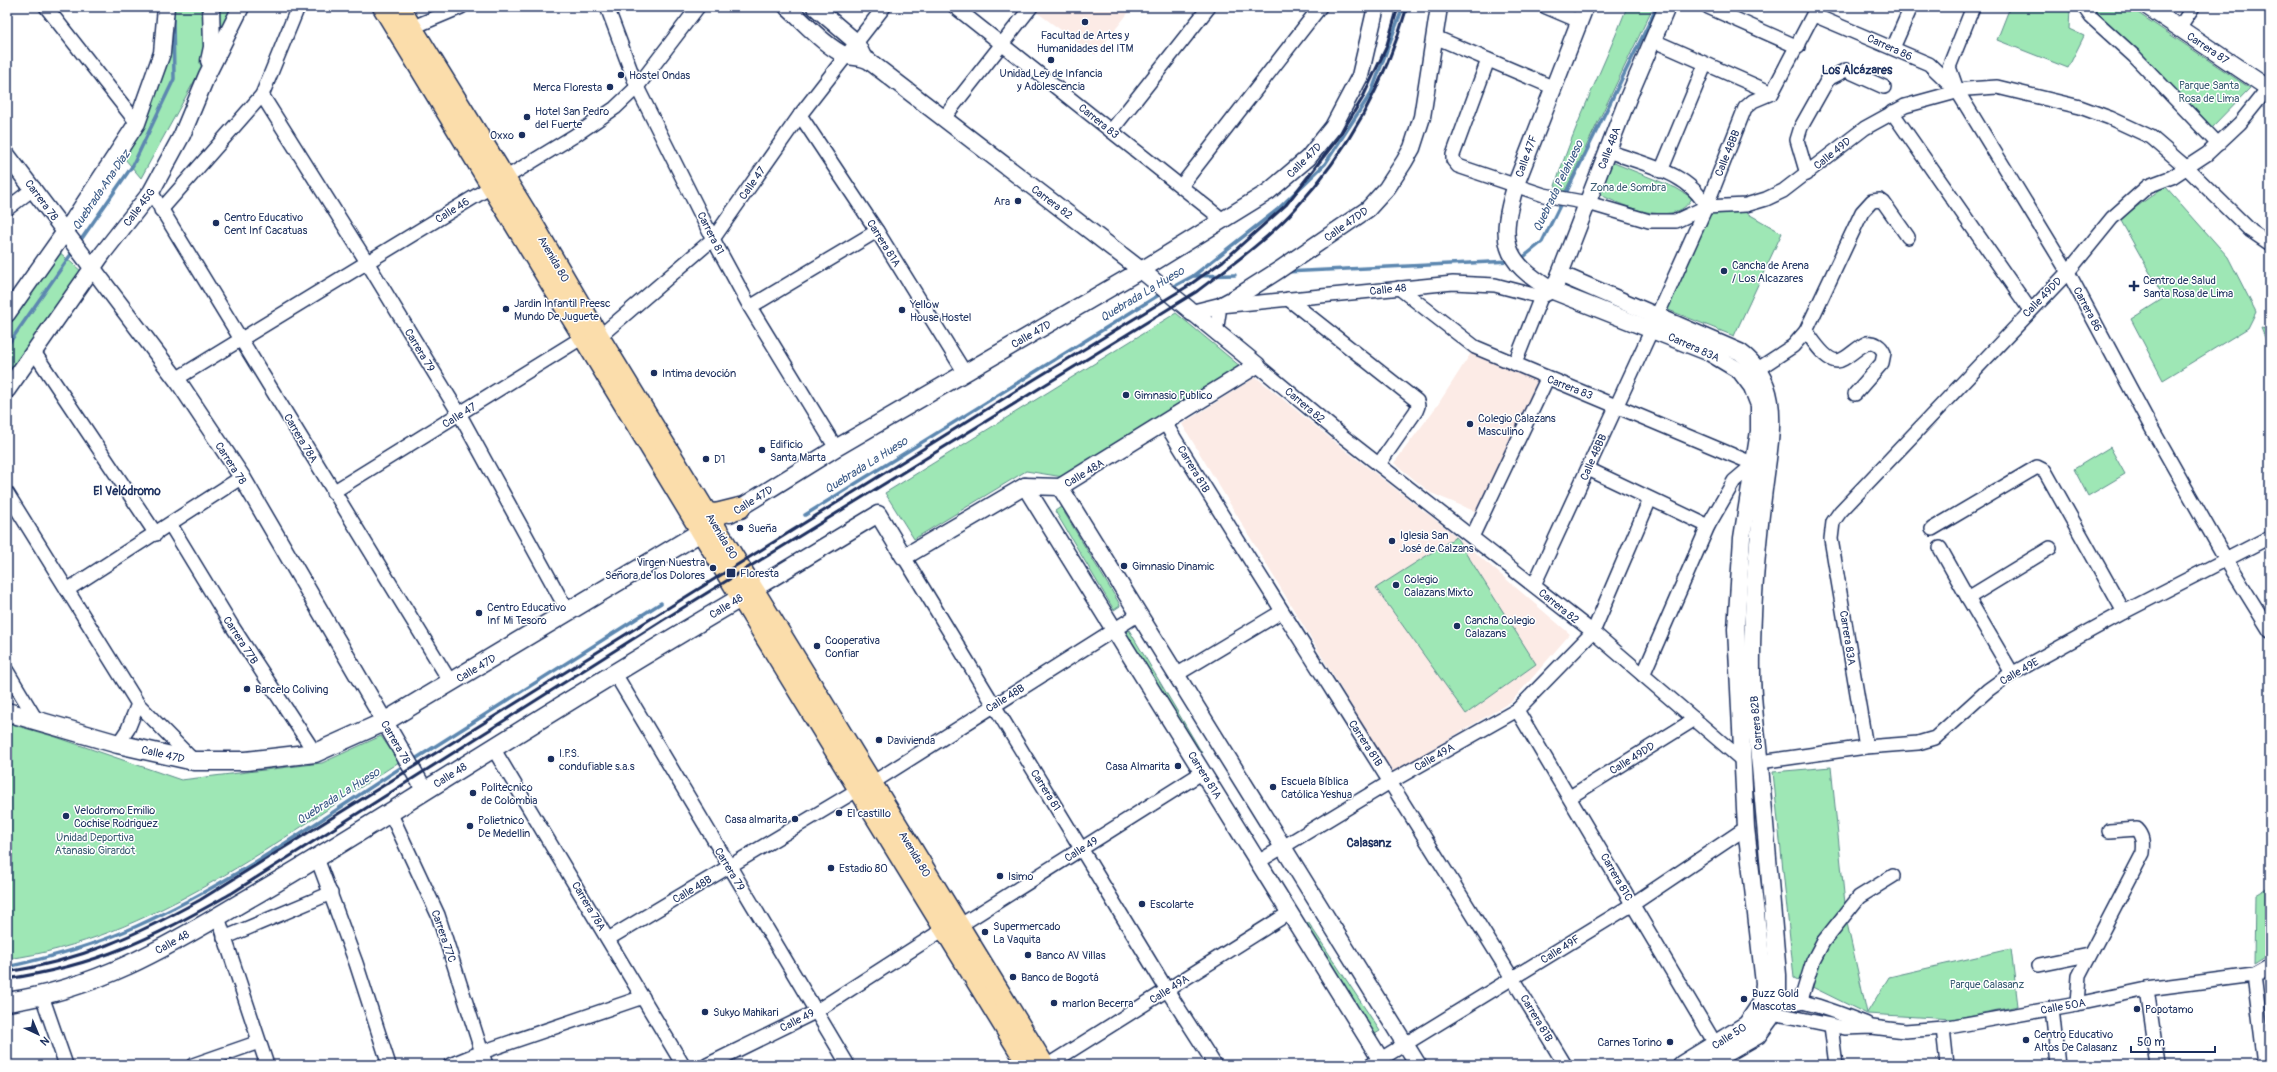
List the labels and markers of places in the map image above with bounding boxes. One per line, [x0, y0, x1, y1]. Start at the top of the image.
marker: Facultad de Artes y Humanidades del ITM [1080, 17, 1090, 27]
place label: Facultad de Artes y Humanidades del ITM [1037, 29, 1133, 55]
marker: Unidad Ley de Infancia y Adolescencia [1046, 55, 1056, 65]
place label: Unidad Ley de Infancia y Adolescencia [1000, 67, 1102, 93]
place label: Hostel Ondas [629, 69, 690, 82]
marker: Hostel Ondas [616, 70, 626, 80]
place label: Merca Floresta [533, 81, 602, 94]
marker: Merca Floresta [605, 82, 615, 92]
place label: Hotel San Pedro del Fuerte [535, 105, 609, 131]
marker: Hotel San Pedro del Fuerte [522, 112, 532, 122]
place label: Oxxo [490, 129, 514, 142]
marker: Oxxo [517, 130, 527, 140]
place label: Ara [994, 195, 1010, 208]
marker: Ara [1013, 196, 1023, 206]
place label: Centro Educativo Cent Inf Cacatuas [224, 211, 307, 237]
marker: Centro Educativo Cent Inf Cacatuas [211, 218, 221, 228]
place label: Cancha de Arena / Los Alcazares [1732, 259, 1809, 285]
marker: Cancha de Arena / Los Alcazares [1719, 266, 1729, 276]
place label: Centro de Salud Santa Rosa de Lima [2143, 274, 2233, 300]
marker: Centro de Salud Santa Rosa de Lima [2128, 280, 2140, 292]
place label: Jardin Infantil Preesc Mundo De Juguete [514, 297, 611, 323]
place label: Yellow House Hostel [909, 298, 971, 324]
marker: Jardin Infantil Preesc Mundo De Juguete [501, 304, 511, 314]
marker: Yellow House Hostel [897, 305, 907, 315]
place label: Intima devoción [662, 367, 736, 380]
marker: Intima devoción [649, 368, 659, 378]
place label: Gimnasio Publico [1134, 389, 1212, 402]
marker: Gimnasio Publico [1121, 390, 1131, 400]
place label: Colegio Calazans Masculino [1478, 412, 1556, 438]
marker: Colegio Calazans Masculino [1465, 419, 1475, 429]
place label: Edificio Santa Marta [770, 438, 826, 464]
marker: Edificio Santa Marta [757, 445, 767, 455]
place label: D1 [714, 453, 725, 466]
marker: D1 [701, 454, 711, 464]
place label: Sueña [748, 522, 777, 535]
marker: Sueña [735, 523, 745, 533]
place label: Iglesia San José de Calzans [1400, 529, 1474, 555]
marker: Iglesia San José de Calzans [1387, 536, 1397, 546]
place label: Virgen Nuestra Señora de los Dolores [605, 556, 705, 582]
place label: Gimnasio Dinamic [1132, 560, 1215, 573]
marker: Gimnasio Dinamic [1119, 561, 1129, 571]
marker: Virgen Nuestra Señora de los Dolores [708, 563, 718, 573]
marker: Floresta [725, 567, 737, 579]
place label: Floresta [740, 567, 779, 580]
place label: Colegio Calazans Mixto [1404, 573, 1473, 599]
marker: Colegio Calazans Mixto [1391, 580, 1401, 590]
place label: Centro Educativo Inf Mi Tesoro [487, 601, 566, 627]
marker: Centro Educativo Inf Mi Tesoro [474, 608, 484, 618]
place label: Cancha Colegio Calazans [1465, 614, 1535, 640]
marker: Cancha Colegio Calazans [1452, 621, 1462, 631]
place label: Cooperativa Confiar [825, 634, 880, 660]
marker: Cooperativa Confiar [812, 641, 822, 651]
place label: Barcelo Coliving [255, 683, 329, 696]
marker: Barcelo Coliving [242, 684, 252, 694]
place label: Davivienda [887, 734, 935, 747]
marker: Davivienda [874, 735, 884, 745]
place label: I.P.S. condufiable s.a.s [559, 747, 635, 773]
marker: I.P.S. condufiable s.a.s [546, 754, 556, 764]
place label: Casa Almarita [1106, 760, 1170, 773]
marker: Casa Almarita [1173, 761, 1183, 771]
place label: Escuela Bíblica Católica Yeshua [1281, 775, 1352, 801]
place label: Politecnico de Colombia [481, 781, 537, 807]
marker: Escuela Bíblica Católica Yeshua [1268, 782, 1278, 792]
marker: Politecnico de Colombia [468, 788, 478, 798]
place label: Velodromo Emilio Cochise Rodriguez [74, 804, 158, 830]
place label: El castillo [847, 807, 891, 820]
marker: El castillo [834, 808, 844, 818]
marker: Velodromo Emilio Cochise Rodriguez [61, 811, 71, 821]
place label: Casa almarita [725, 813, 787, 826]
place label: Polietnico De Medellin [478, 814, 530, 840]
marker: Casa almarita [790, 814, 800, 824]
marker: Polietnico De Medellin [465, 821, 475, 831]
place label: Estadio 80 [839, 862, 888, 875]
marker: Estadio 80 [826, 863, 836, 873]
place label: Isimo [1008, 870, 1033, 883]
marker: Isimo [995, 871, 1005, 881]
place label: Escolarte [1150, 898, 1194, 911]
marker: Escolarte [1137, 899, 1147, 909]
place label: Supermercado La Vaquita [993, 920, 1060, 946]
marker: Supermercado La Vaquita [980, 927, 990, 937]
place label: Banco AV Villas [1036, 949, 1106, 962]
marker: Banco AV Villas [1023, 950, 1033, 960]
place label: Banco de Bogotá [1021, 971, 1099, 984]
marker: Banco de Bogotá [1008, 972, 1018, 982]
place label: Buzz Gold Mascotas [1752, 987, 1799, 1013]
marker: Buzz Gold Mascotas [1739, 994, 1749, 1004]
place label: marlon Becerra [1062, 997, 1133, 1010]
marker: marlon Becerra [1049, 998, 1059, 1008]
place label: Popotamo [2145, 1003, 2194, 1016]
marker: Popotamo [2132, 1004, 2142, 1014]
place label: Sukyo Mahikari [713, 1006, 778, 1019]
marker: Sukyo Mahikari [700, 1007, 710, 1017]
place label: Centro Educativo Altos De Calasanz [2034, 1028, 2118, 1054]
marker: Centro Educativo Altos De Calasanz [2021, 1035, 2031, 1045]
place label: Carnes Torino [1598, 1036, 1662, 1049]
marker: Carnes Torino [1665, 1037, 1675, 1047]

